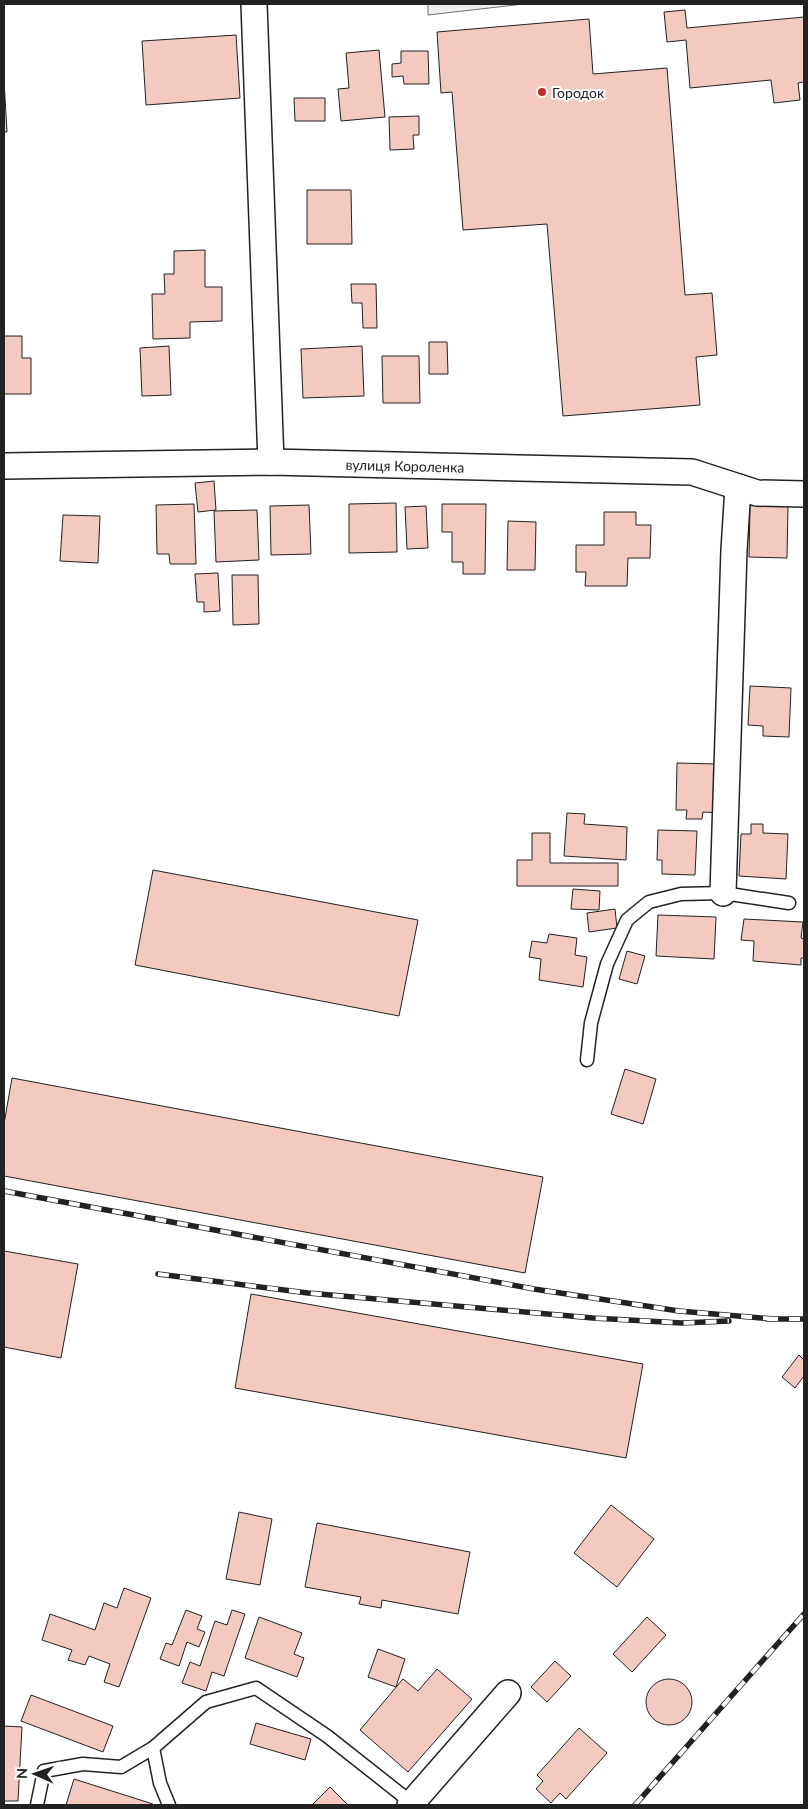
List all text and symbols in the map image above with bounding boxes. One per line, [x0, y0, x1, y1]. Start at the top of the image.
place label: Городок [552, 84, 605, 101]
marker: Городок [536, 86, 548, 98]
street label: вулиця Короленка [345, 455, 464, 475]
north arrow [10, 1749, 60, 1799]
text: N [13, 1768, 30, 1779]

